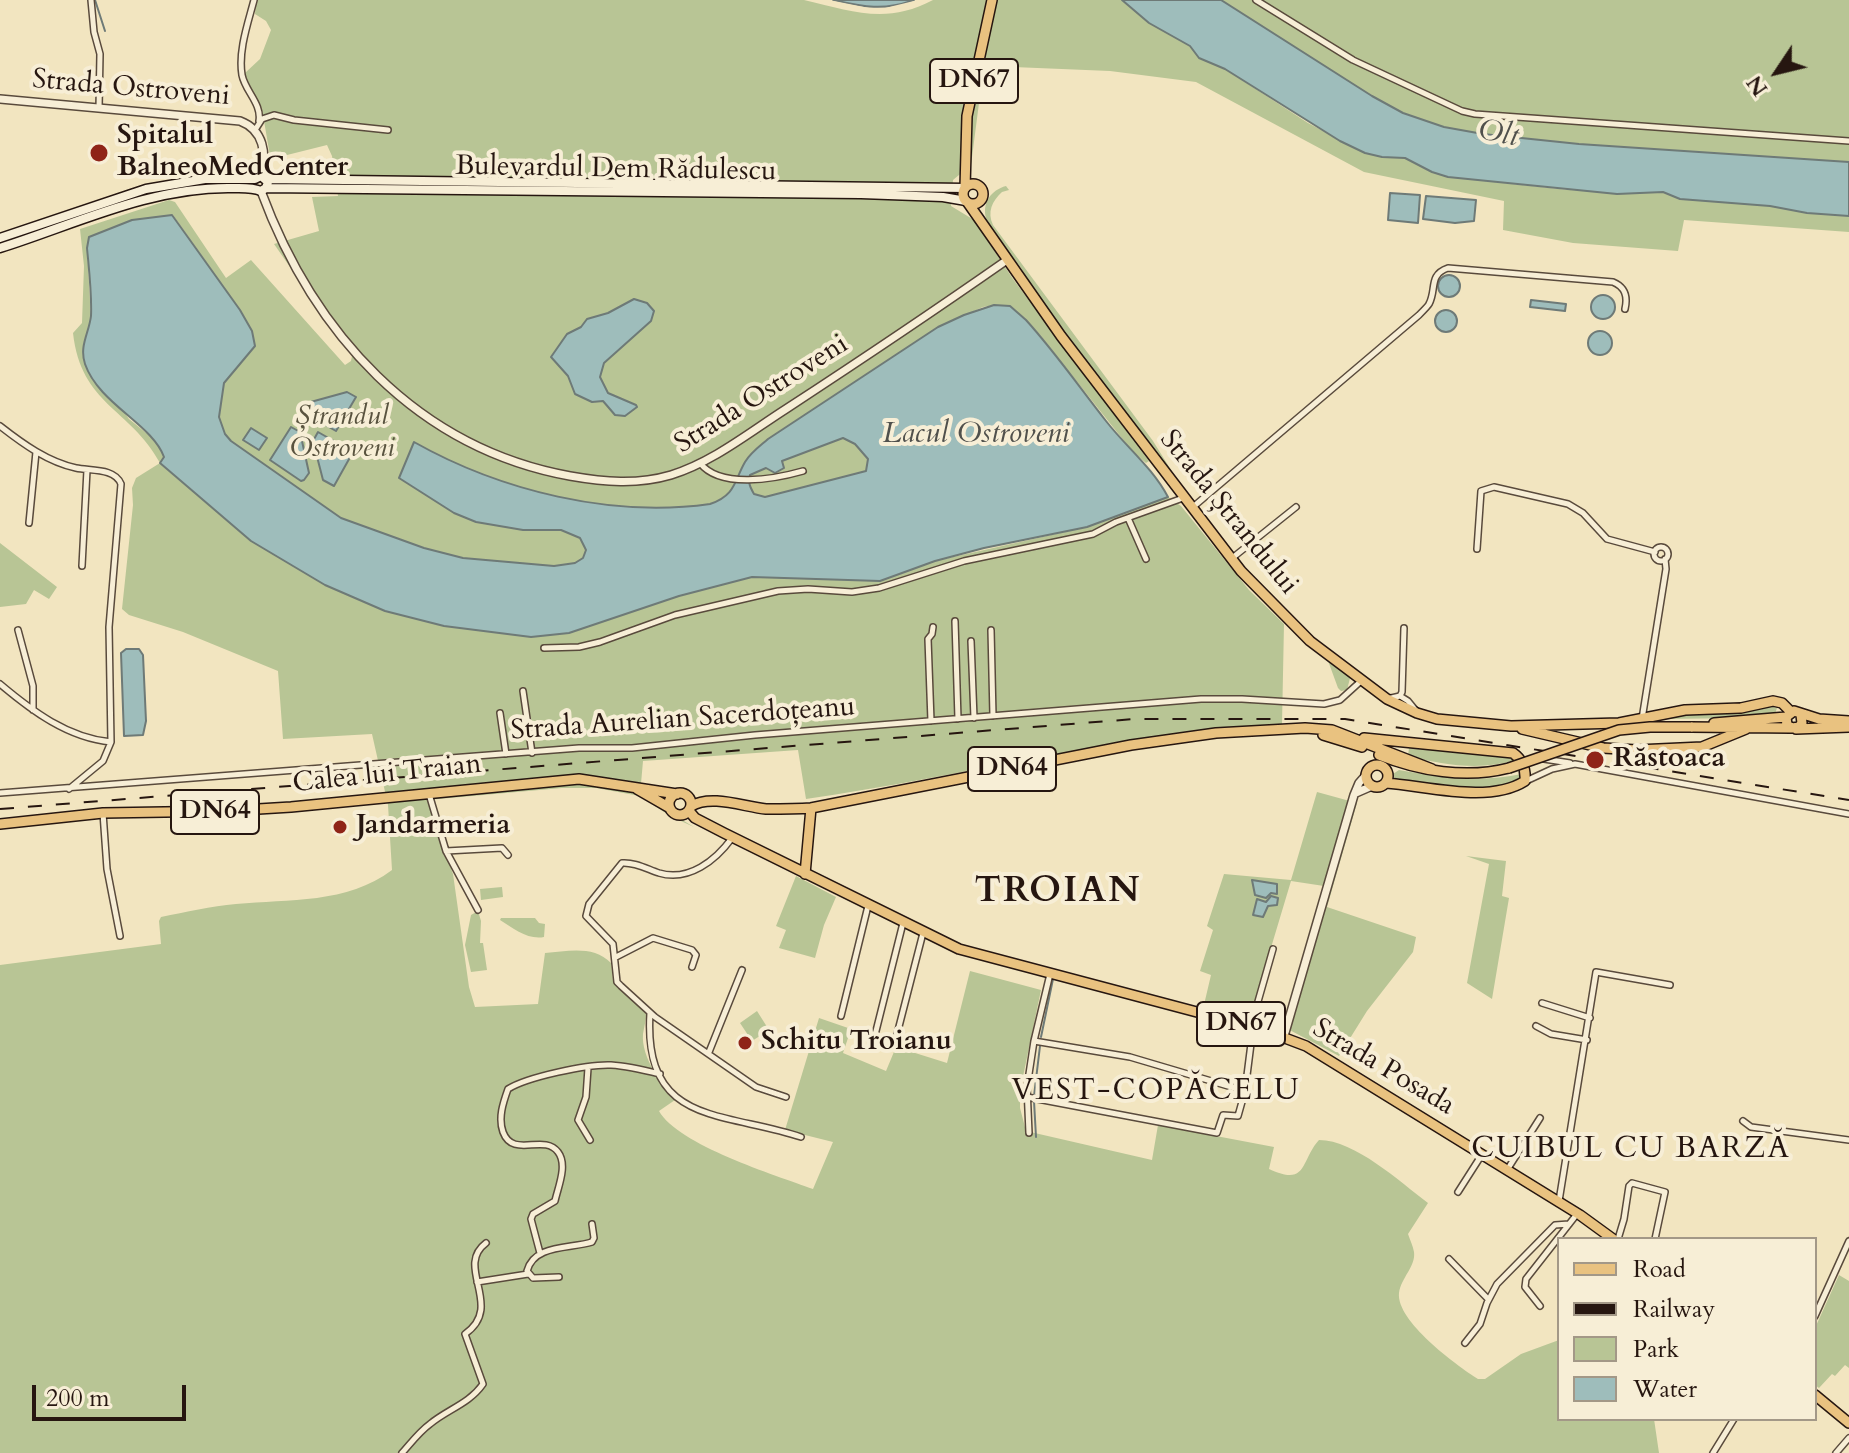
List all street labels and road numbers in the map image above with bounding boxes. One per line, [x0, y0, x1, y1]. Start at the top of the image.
road number: DN67 [930, 59, 1018, 103]
street label: Strada Ostroveni [31, 64, 231, 114]
street label: Bulevardul Dem Rădulescu [455, 150, 777, 190]
street label: Strada Ostroveni [669, 328, 855, 462]
street label: Strada Ștrandului [1152, 424, 1304, 602]
street label: Strada Aurelian Sacerdoțeanu [510, 691, 856, 749]
road number: DN64 [968, 747, 1056, 791]
street label: Calea lui Traian [291, 748, 483, 802]
road number: DN64 [171, 790, 259, 834]
road number: DN67 [1197, 1002, 1285, 1046]
street label: Strada Posada [1306, 1012, 1460, 1124]

